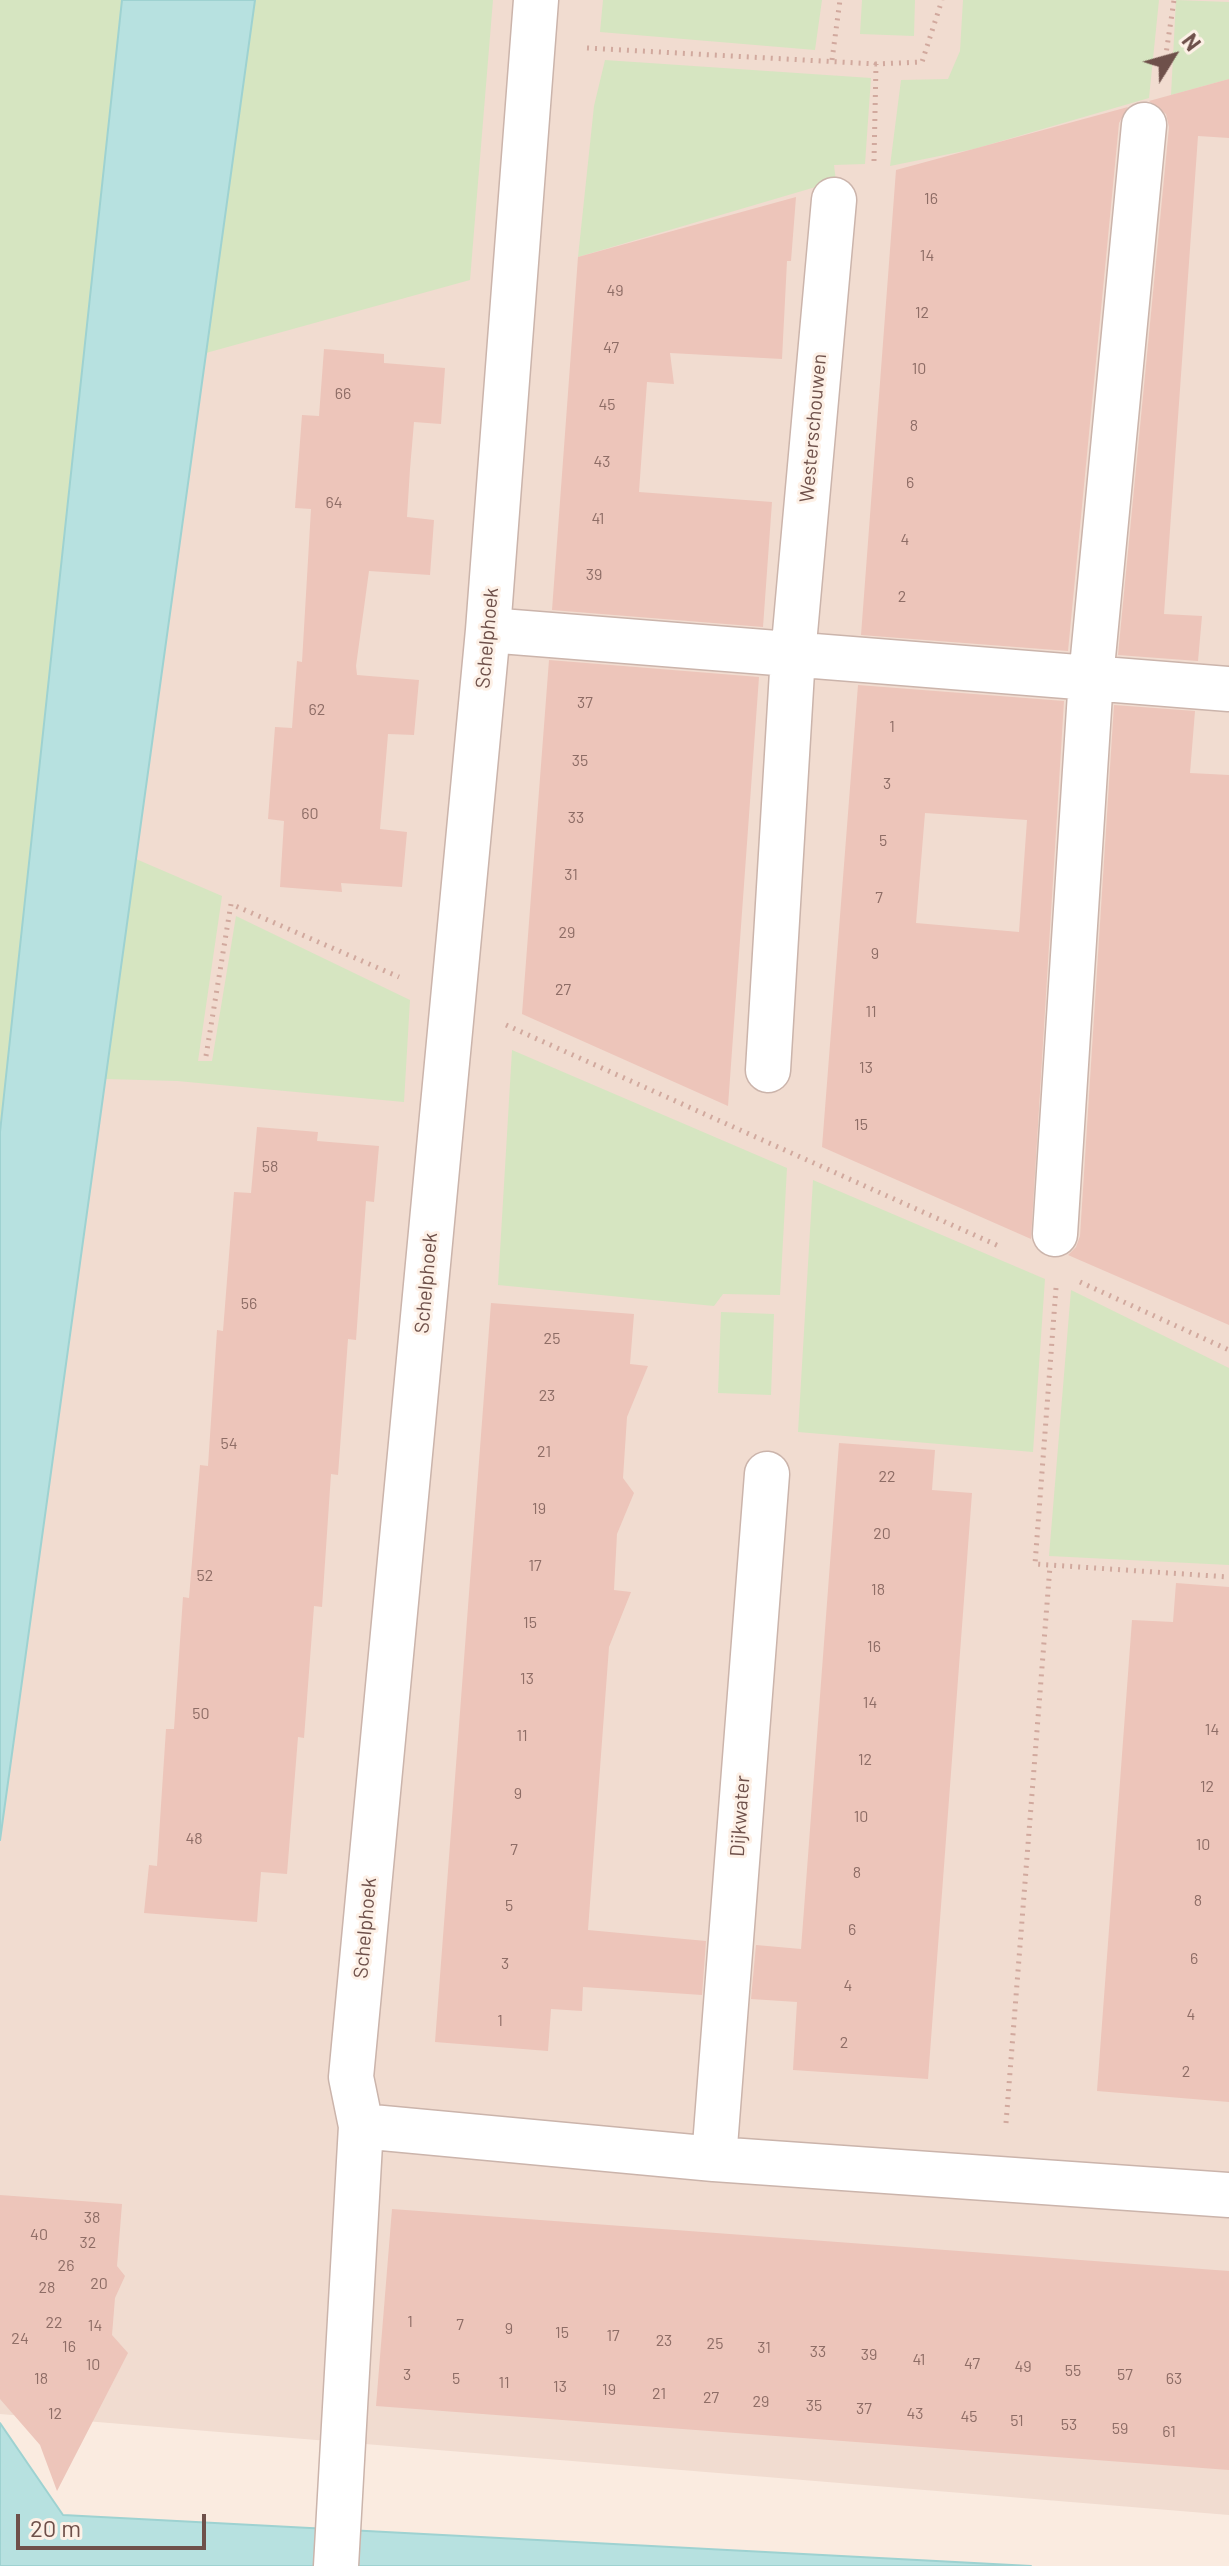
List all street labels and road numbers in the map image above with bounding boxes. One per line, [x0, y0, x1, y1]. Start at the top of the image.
street label: Westerschouwen [795, 353, 831, 503]
street label: Schelphoek [471, 587, 503, 689]
street label: Schelphoek [410, 1232, 442, 1334]
street label: Dijkwater [725, 1774, 755, 1858]
street label: Schelphoek [349, 1877, 381, 1979]

